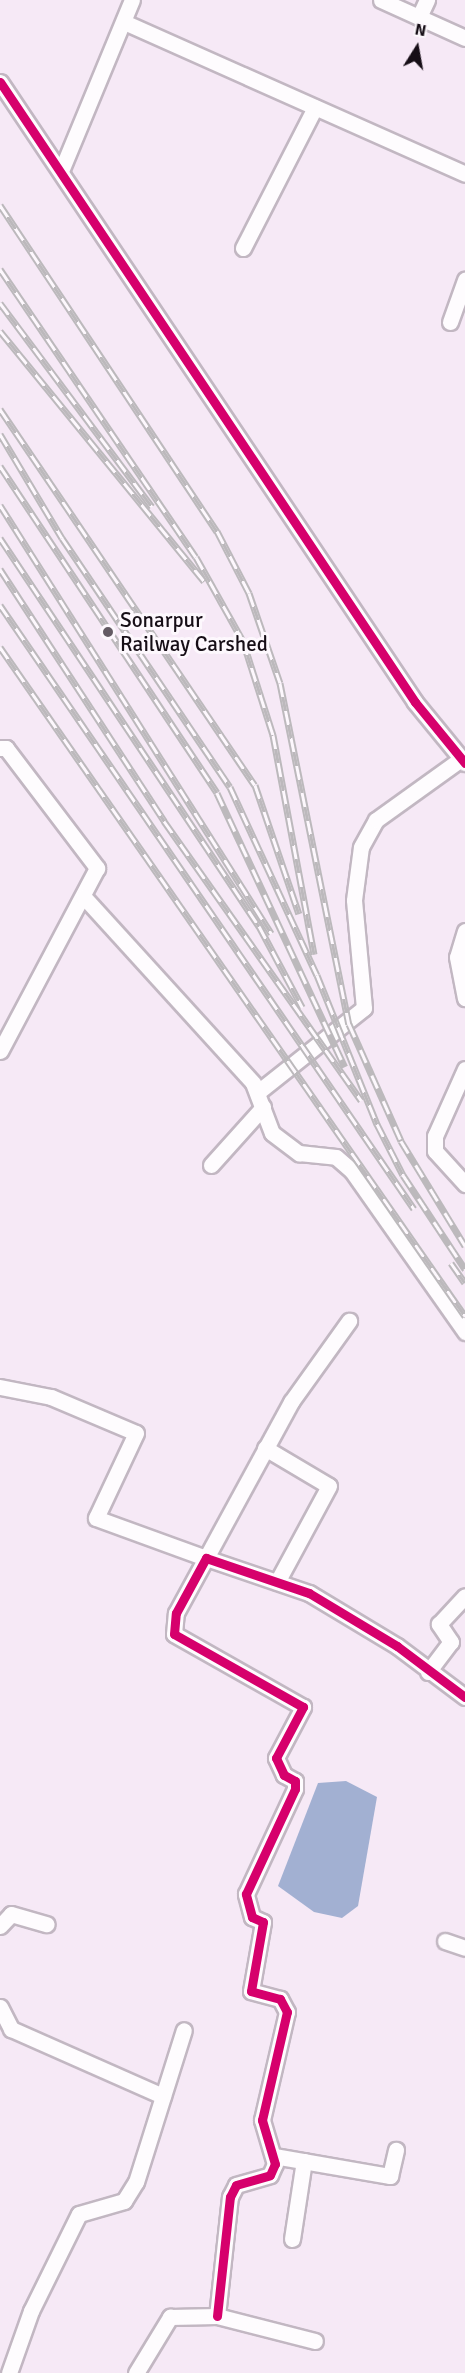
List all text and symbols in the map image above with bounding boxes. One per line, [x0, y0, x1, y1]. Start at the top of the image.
north arrow [387, 18, 447, 78]
text: N [413, 19, 428, 41]
place label: Sonarpur Railway Carshed [120, 607, 268, 657]
marker: Sonarpur Railway Carshed [101, 625, 115, 639]

